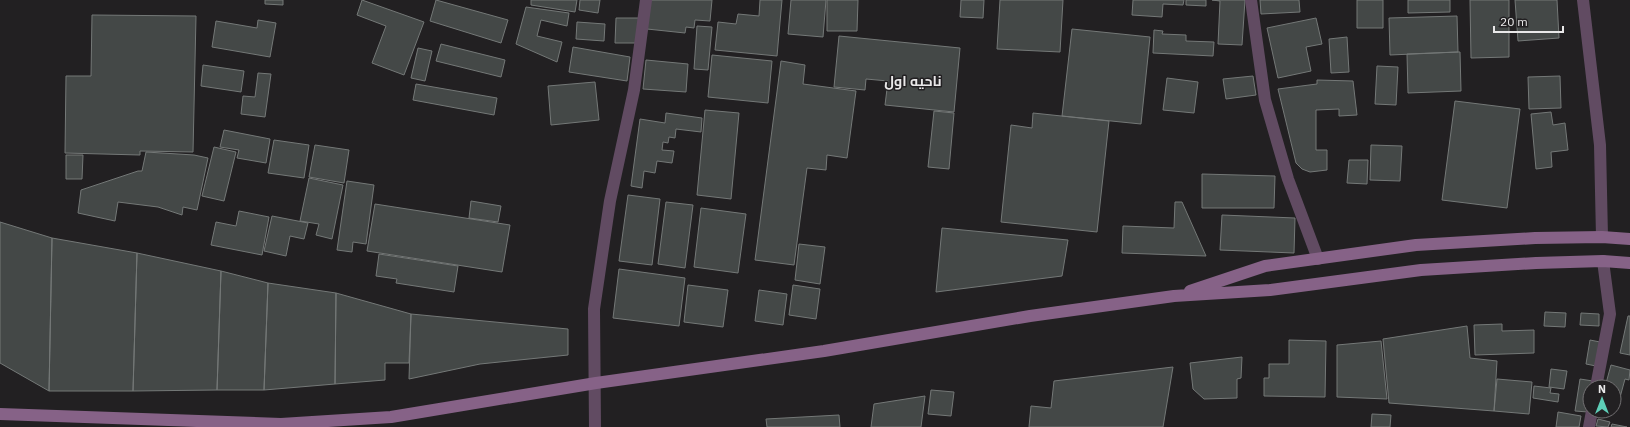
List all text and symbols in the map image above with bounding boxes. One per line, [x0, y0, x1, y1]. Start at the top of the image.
scale bar [1494, 8, 1563, 34]
text: 20 m [1500, 14, 1528, 29]
district label: ناحیه اول [884, 72, 942, 90]
north arrow [1582, 379, 1622, 419]
text: N [1598, 382, 1606, 396]

